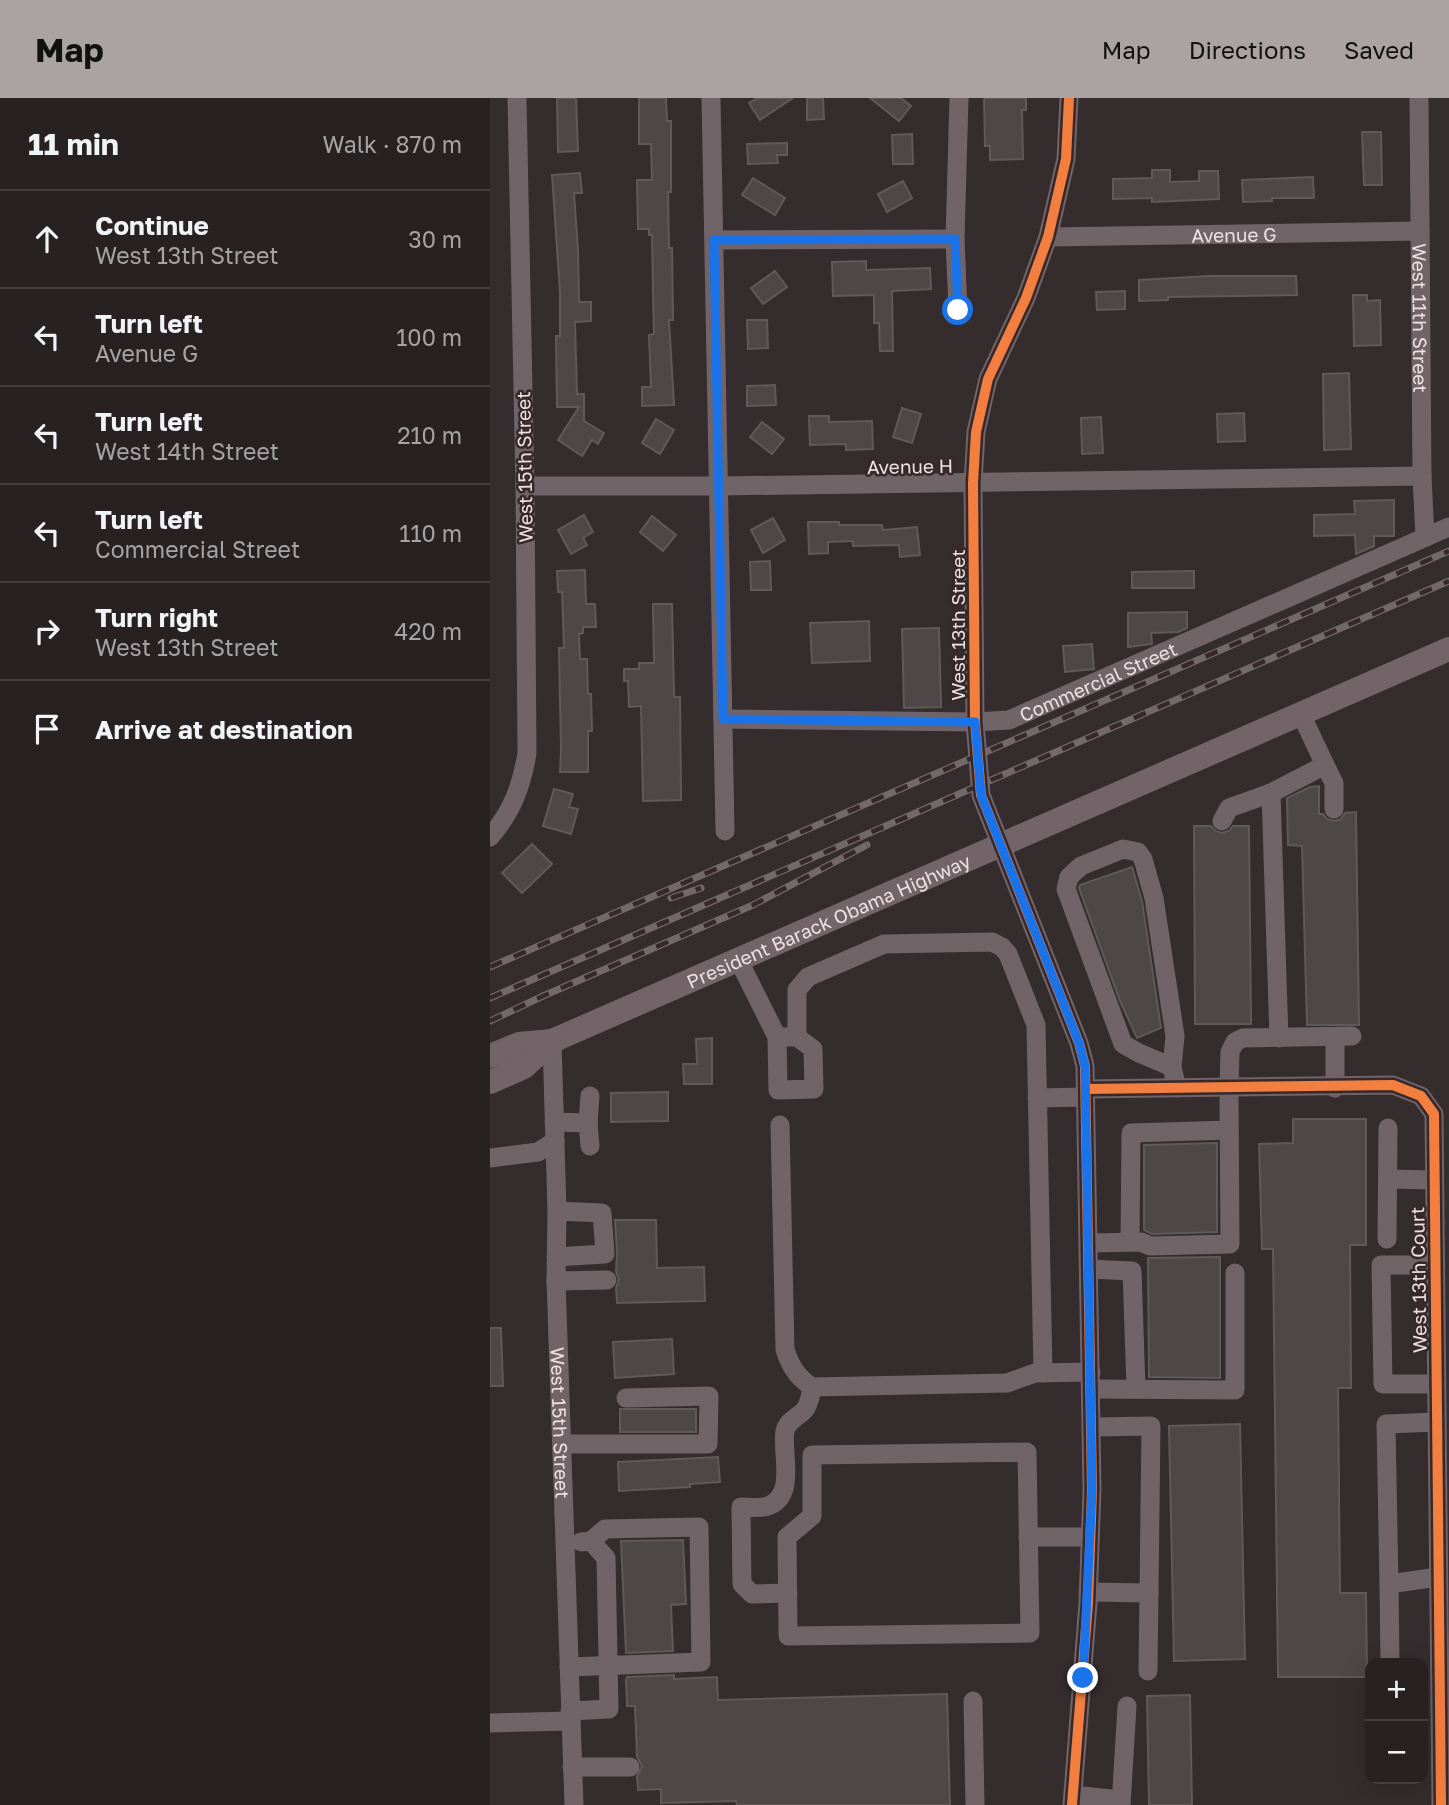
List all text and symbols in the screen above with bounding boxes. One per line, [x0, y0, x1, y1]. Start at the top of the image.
text: Map [35, 30, 104, 69]
text: Map [1102, 35, 1151, 64]
text: Directions [1189, 35, 1306, 64]
text: Saved [1344, 35, 1414, 64]
text: 11 min [28, 126, 119, 162]
text: Walk · 870 m [323, 130, 462, 158]
text: Continue [95, 210, 209, 241]
icon: ahead [28, 220, 66, 258]
street label: Avenue G [1191, 222, 1277, 246]
text: 30 m [408, 225, 462, 253]
text: West 13th Street [95, 241, 278, 269]
street label: West 11th Street [1409, 243, 1433, 393]
route start [942, 294, 973, 325]
text: Turn left [95, 308, 203, 339]
icon: left [28, 318, 66, 356]
text: 100 m [396, 323, 462, 351]
text: Avenue G [95, 339, 198, 367]
street label: West 15th Street [511, 391, 537, 543]
text: Turn left [95, 406, 203, 437]
icon: left [28, 416, 66, 454]
text: 210 m [397, 421, 462, 449]
text: West 14th Street [95, 437, 279, 465]
street label: Avenue H [867, 454, 953, 478]
text: Turn left [95, 504, 203, 535]
icon: left [28, 514, 66, 552]
text: 110 m [399, 519, 462, 547]
text: Commercial Street [95, 535, 300, 563]
street label: West 13th Street [946, 549, 969, 701]
text: Turn right [95, 602, 218, 633]
icon: right [28, 612, 66, 650]
text: 420 m [394, 617, 462, 645]
text: West 13th Street [95, 633, 278, 661]
street label: Commercial Street [1015, 636, 1180, 726]
icon: arrive [28, 710, 66, 748]
text: Arrive at destination [95, 714, 353, 745]
street label: President Barack Obama Highway [683, 848, 974, 992]
street label: West 13th Court [1405, 1207, 1431, 1353]
street label: West 15th Street [547, 1347, 575, 1499]
map controls [1365, 1658, 1428, 1784]
button: + [1365, 1658, 1428, 1721]
route end [1067, 1662, 1098, 1693]
button: − [1365, 1721, 1428, 1784]

